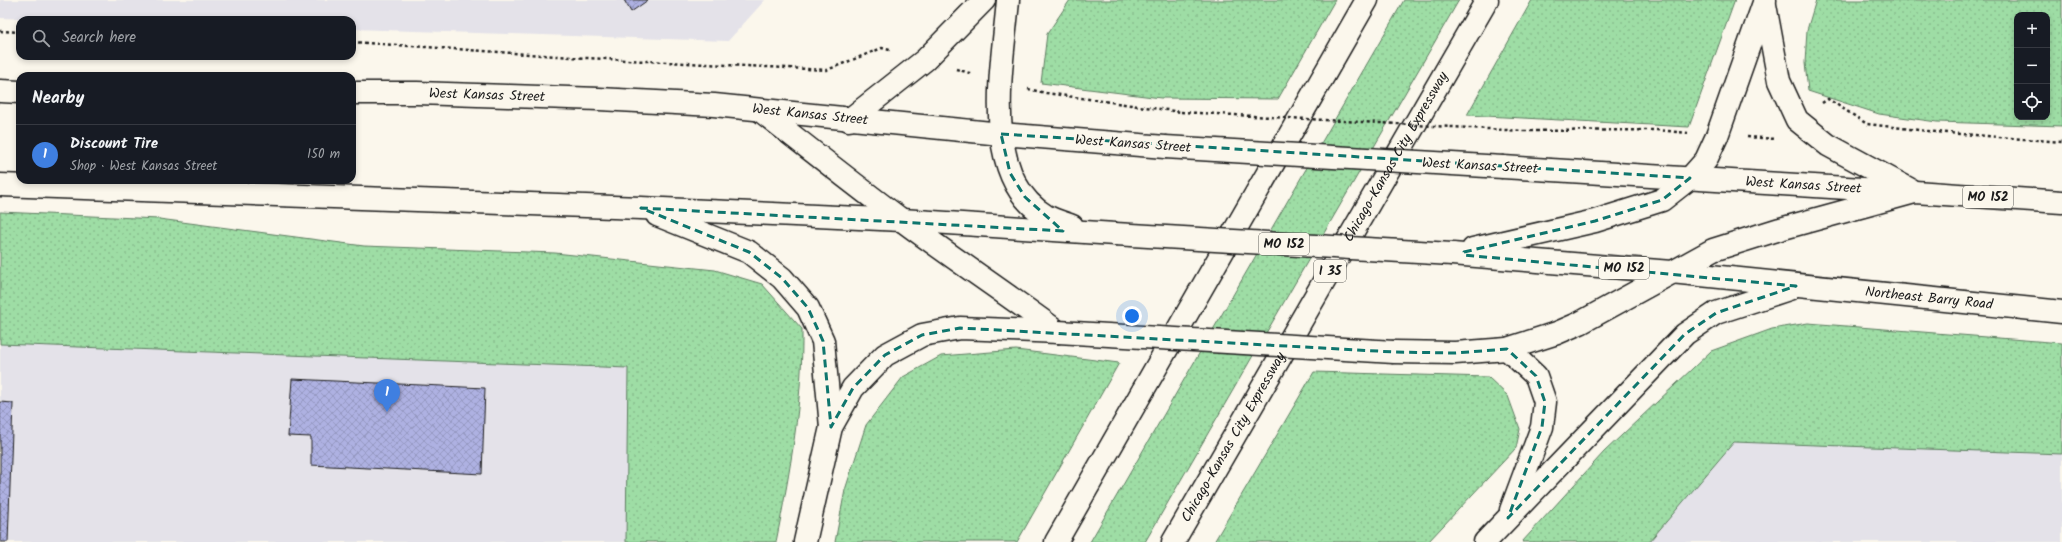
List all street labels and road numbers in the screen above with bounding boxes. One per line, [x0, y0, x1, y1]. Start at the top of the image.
street label: Chicago-Kansas City Expressway [1338, 67, 1454, 246]
street label: West Kansas Street [428, 82, 546, 108]
street label: West Kansas Street [751, 98, 870, 132]
street label: West Kansas Street [1074, 129, 1192, 159]
street label: West Kansas Street [1421, 152, 1539, 180]
street label: West Kansas Street [1745, 171, 1863, 200]
road number: MO 152 [1963, 186, 2013, 208]
road number: MO 152 [1259, 233, 1309, 255]
road number: MO 152 [1599, 257, 1649, 279]
road number: I 35 [1314, 260, 1346, 282]
street label: Northeast Barry Road [1864, 281, 1995, 316]
street label: Chicago-Kansas City Expressway [1176, 348, 1292, 527]

